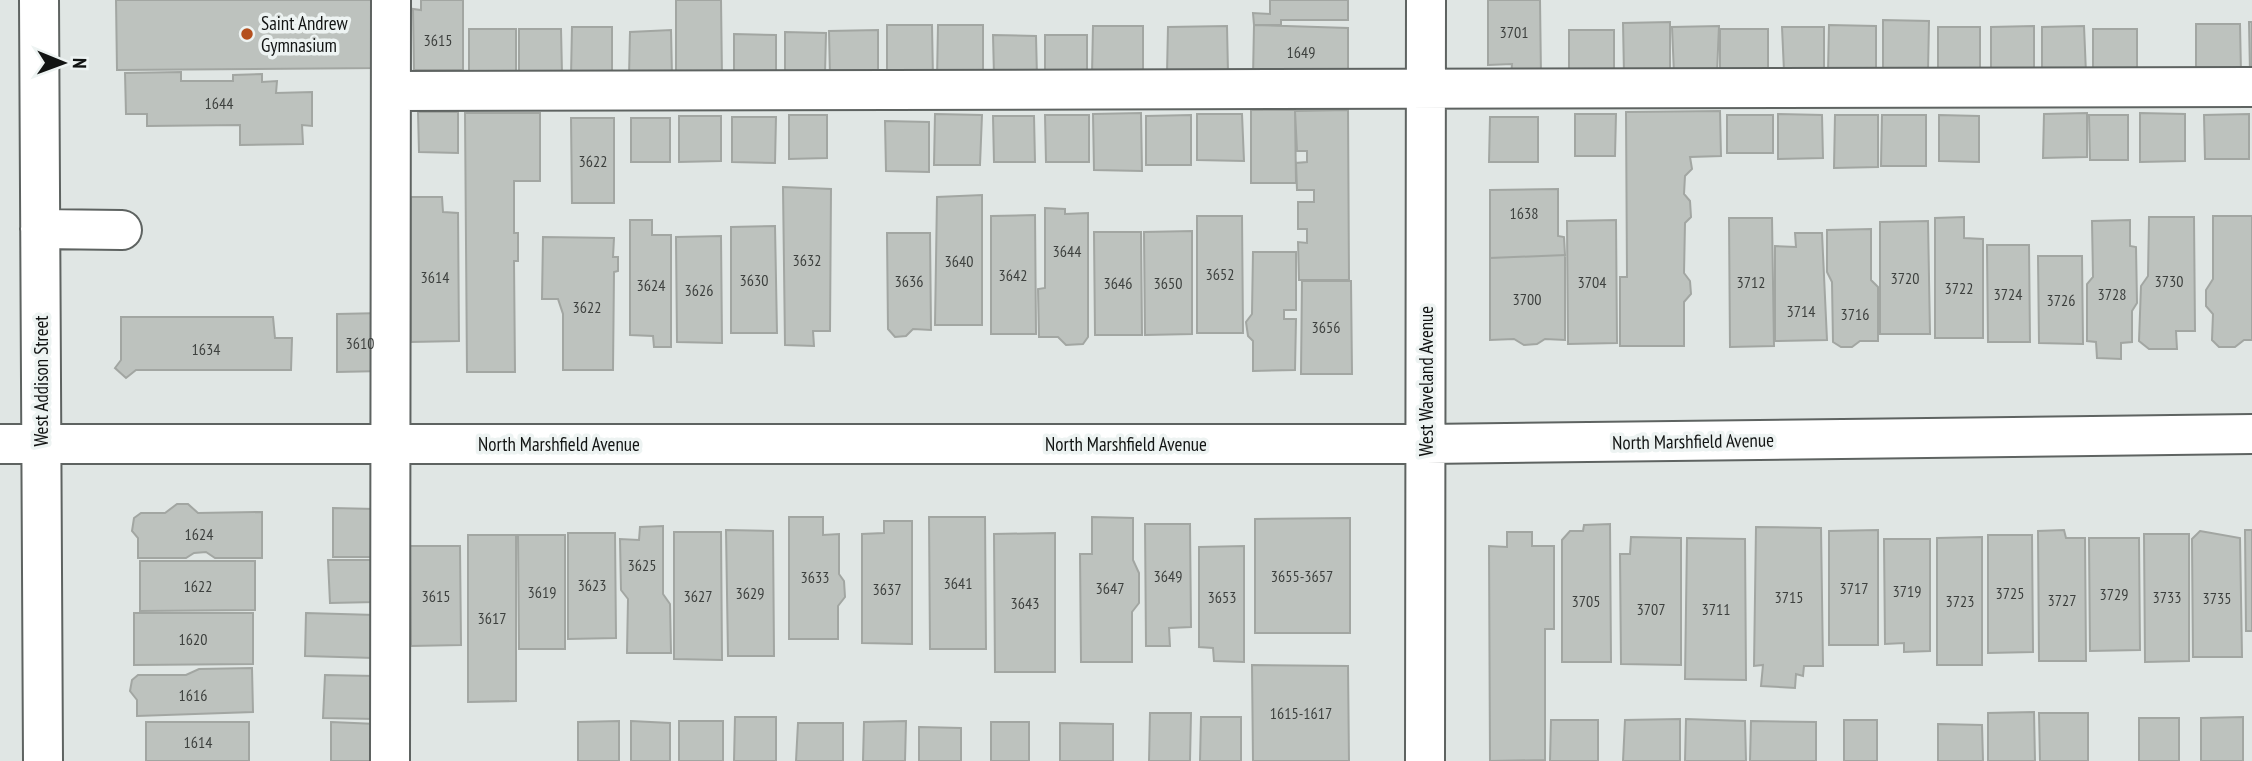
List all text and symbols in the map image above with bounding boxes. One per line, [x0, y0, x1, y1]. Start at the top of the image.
place label: Saint Andrew Gymnasium [261, 11, 348, 57]
house number: 3701 [1500, 22, 1528, 42]
marker: Saint Andrew Gymnasium [239, 26, 255, 42]
north arrow [28, 28, 98, 98]
house number: 3615 [424, 30, 452, 50]
house number: 1649 [1287, 42, 1315, 62]
text: N [68, 58, 92, 69]
house number: 1644 [205, 93, 233, 113]
house number: 3622 [579, 151, 607, 171]
house number: 1638 [1510, 203, 1538, 223]
house number: 3644 [1053, 241, 1081, 261]
house number: 3632 [793, 250, 821, 270]
house number: 3640 [945, 251, 973, 271]
house number: 3652 [1206, 264, 1234, 284]
house number: 3642 [999, 265, 1027, 285]
house number: 3614 [421, 267, 449, 287]
house number: 3720 [1891, 268, 1919, 288]
house number: 3630 [740, 270, 768, 290]
house number: 3636 [895, 271, 923, 291]
house number: 3730 [2155, 271, 2183, 291]
house number: 3704 [1578, 272, 1606, 292]
house number: 3712 [1737, 272, 1765, 292]
house number: 3646 [1104, 273, 1132, 293]
house number: 3650 [1154, 273, 1182, 293]
house number: 3624 [637, 275, 665, 295]
house number: 3722 [1945, 278, 1973, 298]
house number: 3626 [685, 280, 713, 300]
house number: 3724 [1994, 284, 2022, 304]
house number: 3728 [2098, 284, 2126, 304]
house number: 3700 [1513, 289, 1541, 309]
house number: 3726 [2047, 290, 2075, 310]
house number: 3622 [573, 297, 601, 317]
house number: 3714 [1787, 301, 1815, 321]
house number: 3716 [1841, 304, 1869, 324]
street label: West Waveland Avenue [1414, 306, 1438, 456]
street label: West Addison Street [29, 315, 53, 447]
house number: 3656 [1312, 317, 1340, 337]
house number: 3610 [346, 333, 374, 353]
house number: 1634 [192, 339, 220, 359]
street label: North Marshfield Avenue [1612, 428, 1774, 454]
street label: North Marshfield Avenue [478, 432, 640, 456]
street label: North Marshfield Avenue [1045, 432, 1207, 456]
house number: 1624 [185, 524, 213, 544]
house number: 3625 [628, 555, 656, 575]
house number: 3649 [1154, 566, 1182, 586]
house number: 3655-3657 [1271, 566, 1333, 586]
house number: 3633 [801, 567, 829, 587]
house number: 3641 [944, 573, 972, 593]
house number: 3623 [578, 575, 606, 595]
house number: 1622 [184, 576, 212, 596]
house number: 3647 [1096, 578, 1124, 598]
house number: 3717 [1840, 578, 1868, 598]
house number: 3637 [873, 579, 901, 599]
house number: 3719 [1893, 581, 1921, 601]
house number: 3619 [528, 582, 556, 602]
house number: 3629 [736, 583, 764, 603]
house number: 3725 [1996, 583, 2024, 603]
house number: 3729 [2100, 584, 2128, 604]
house number: 3615 [422, 586, 450, 606]
house number: 3627 [684, 586, 712, 606]
house number: 3653 [1208, 587, 1236, 607]
house number: 3715 [1775, 587, 1803, 607]
house number: 3733 [2153, 587, 2181, 607]
house number: 3735 [2203, 588, 2231, 608]
house number: 3727 [2048, 590, 2076, 610]
house number: 3705 [1572, 591, 1600, 611]
house number: 3723 [1946, 591, 1974, 611]
house number: 3643 [1011, 593, 1039, 613]
house number: 3707 [1637, 599, 1665, 619]
house number: 3711 [1702, 599, 1730, 619]
house number: 3617 [478, 608, 506, 628]
house number: 1620 [179, 629, 207, 649]
house number: 1616 [179, 685, 207, 705]
house number: 1615-1617 [1270, 703, 1332, 723]
house number: 1614 [184, 732, 212, 752]

